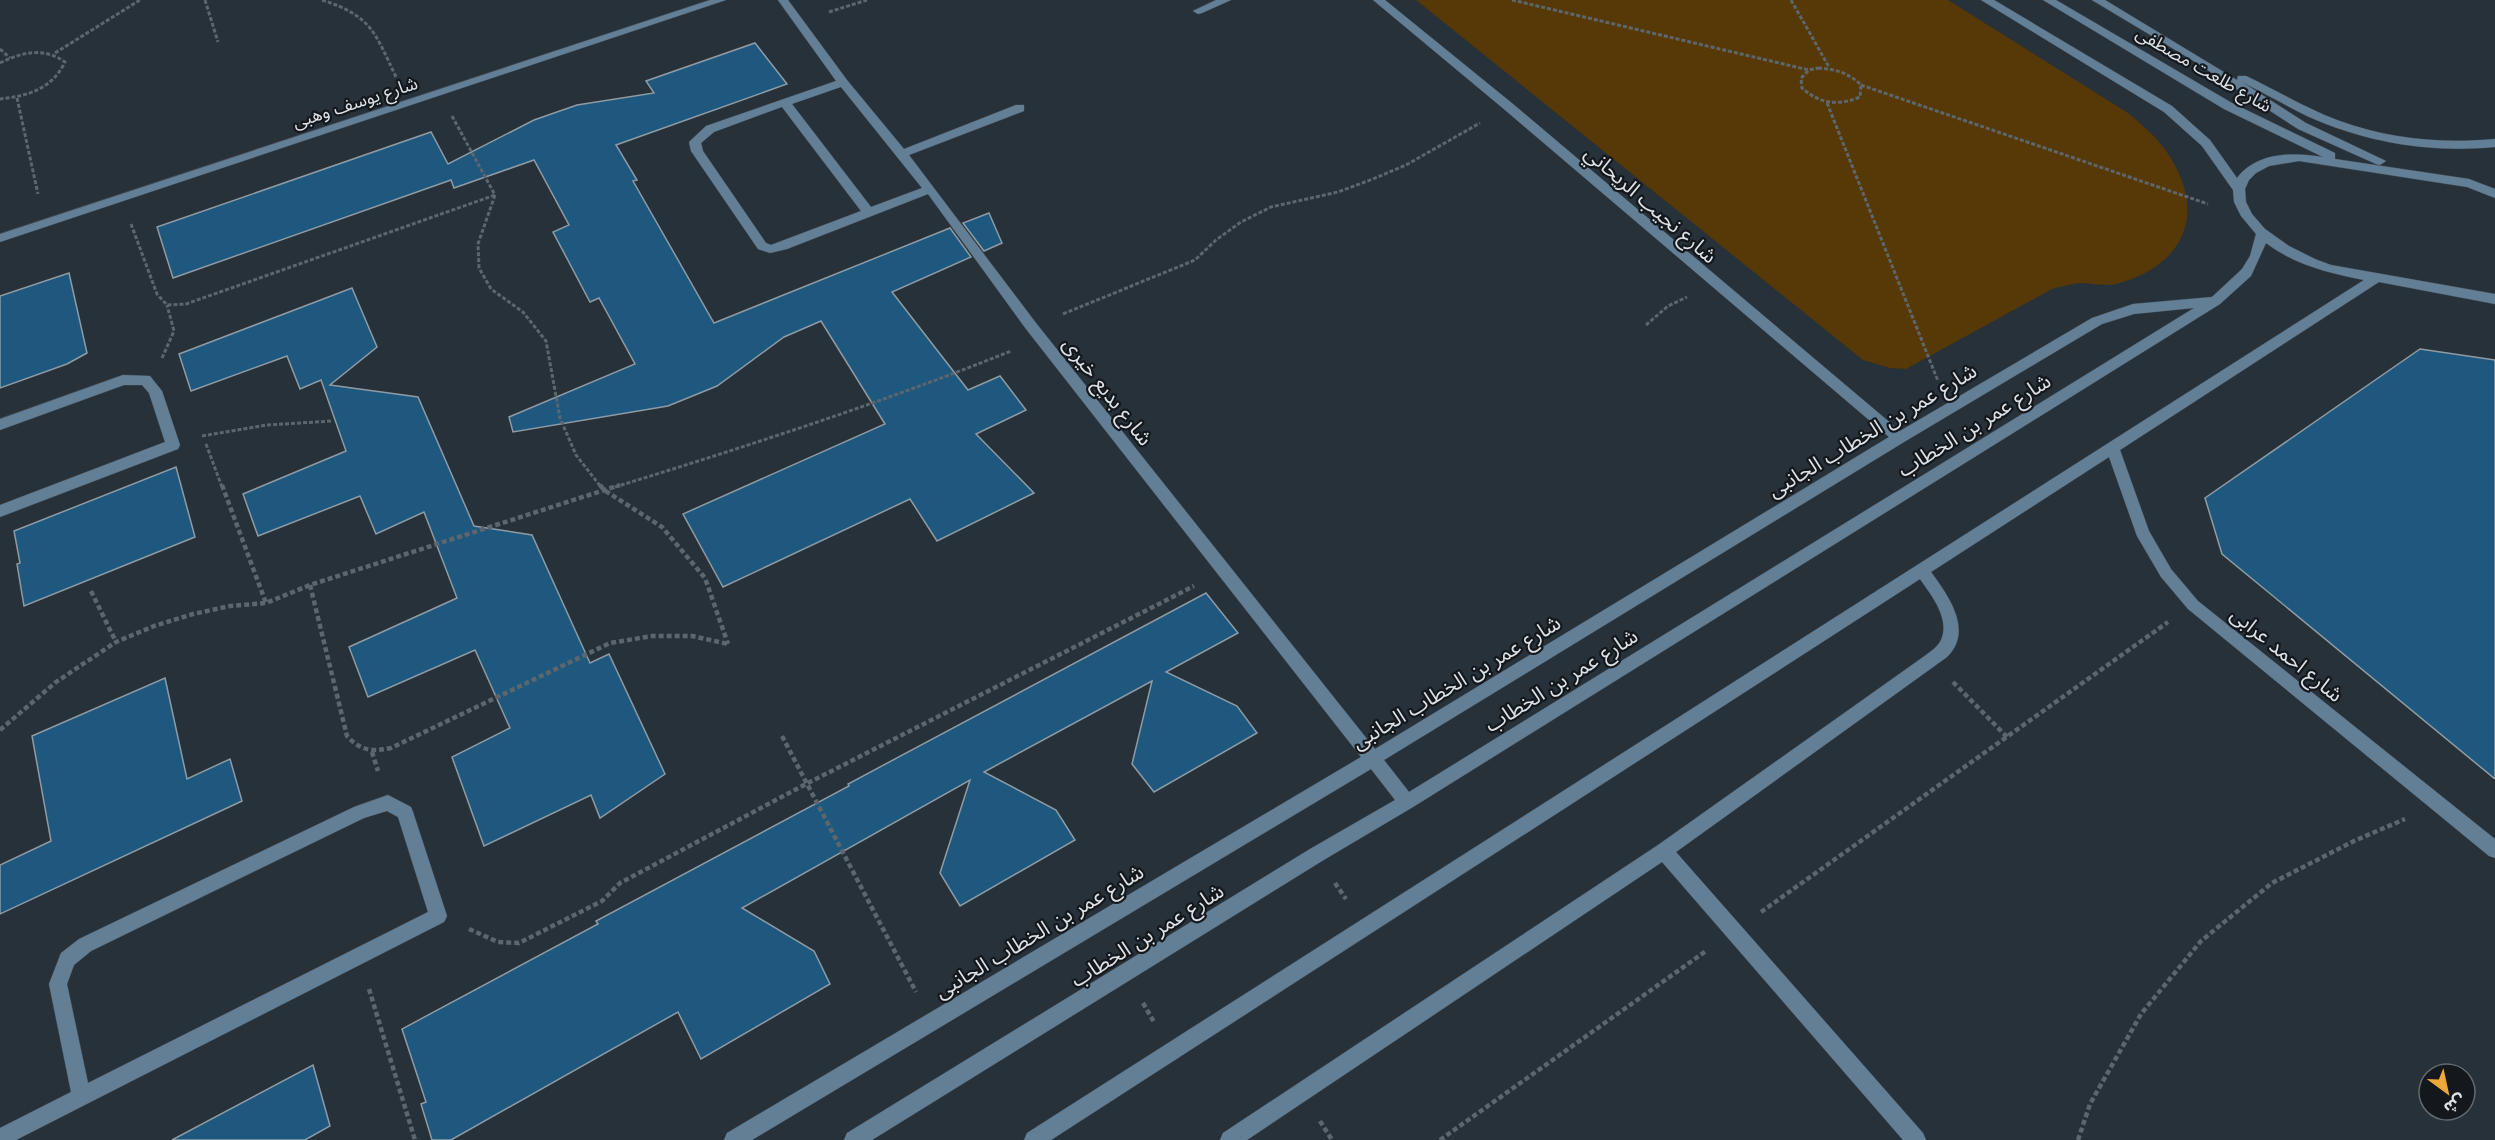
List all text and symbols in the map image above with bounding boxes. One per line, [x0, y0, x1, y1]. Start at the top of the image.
street label: شارع طلعت مصطفى [2131, 21, 2276, 120]
street label: شارع يوسف وهبى [290, 71, 421, 136]
street label: شارع نجيب الريحاني [1577, 139, 1723, 271]
street label: شارع بديع خيرى [1055, 331, 1159, 452]
street label: شارع عمر بن الخطاب الجانبى [1762, 357, 1983, 505]
street label: شارع عمر بن الخطاب [1892, 367, 2057, 485]
street label: شارع احمد عرابى [2224, 600, 2349, 709]
street label: شارع عمر بن الخطاب الجانبى [1346, 609, 1567, 757]
street label: شارع عمر بن الخطاب [1479, 622, 1644, 740]
street label: شارع عمر بن الخطاب الجانبى [930, 859, 1148, 1003]
street label: شارع عمر بن الخطاب [1066, 878, 1228, 992]
north arrow [2417, 1062, 2477, 1122]
text: ش [2440, 1090, 2470, 1119]

